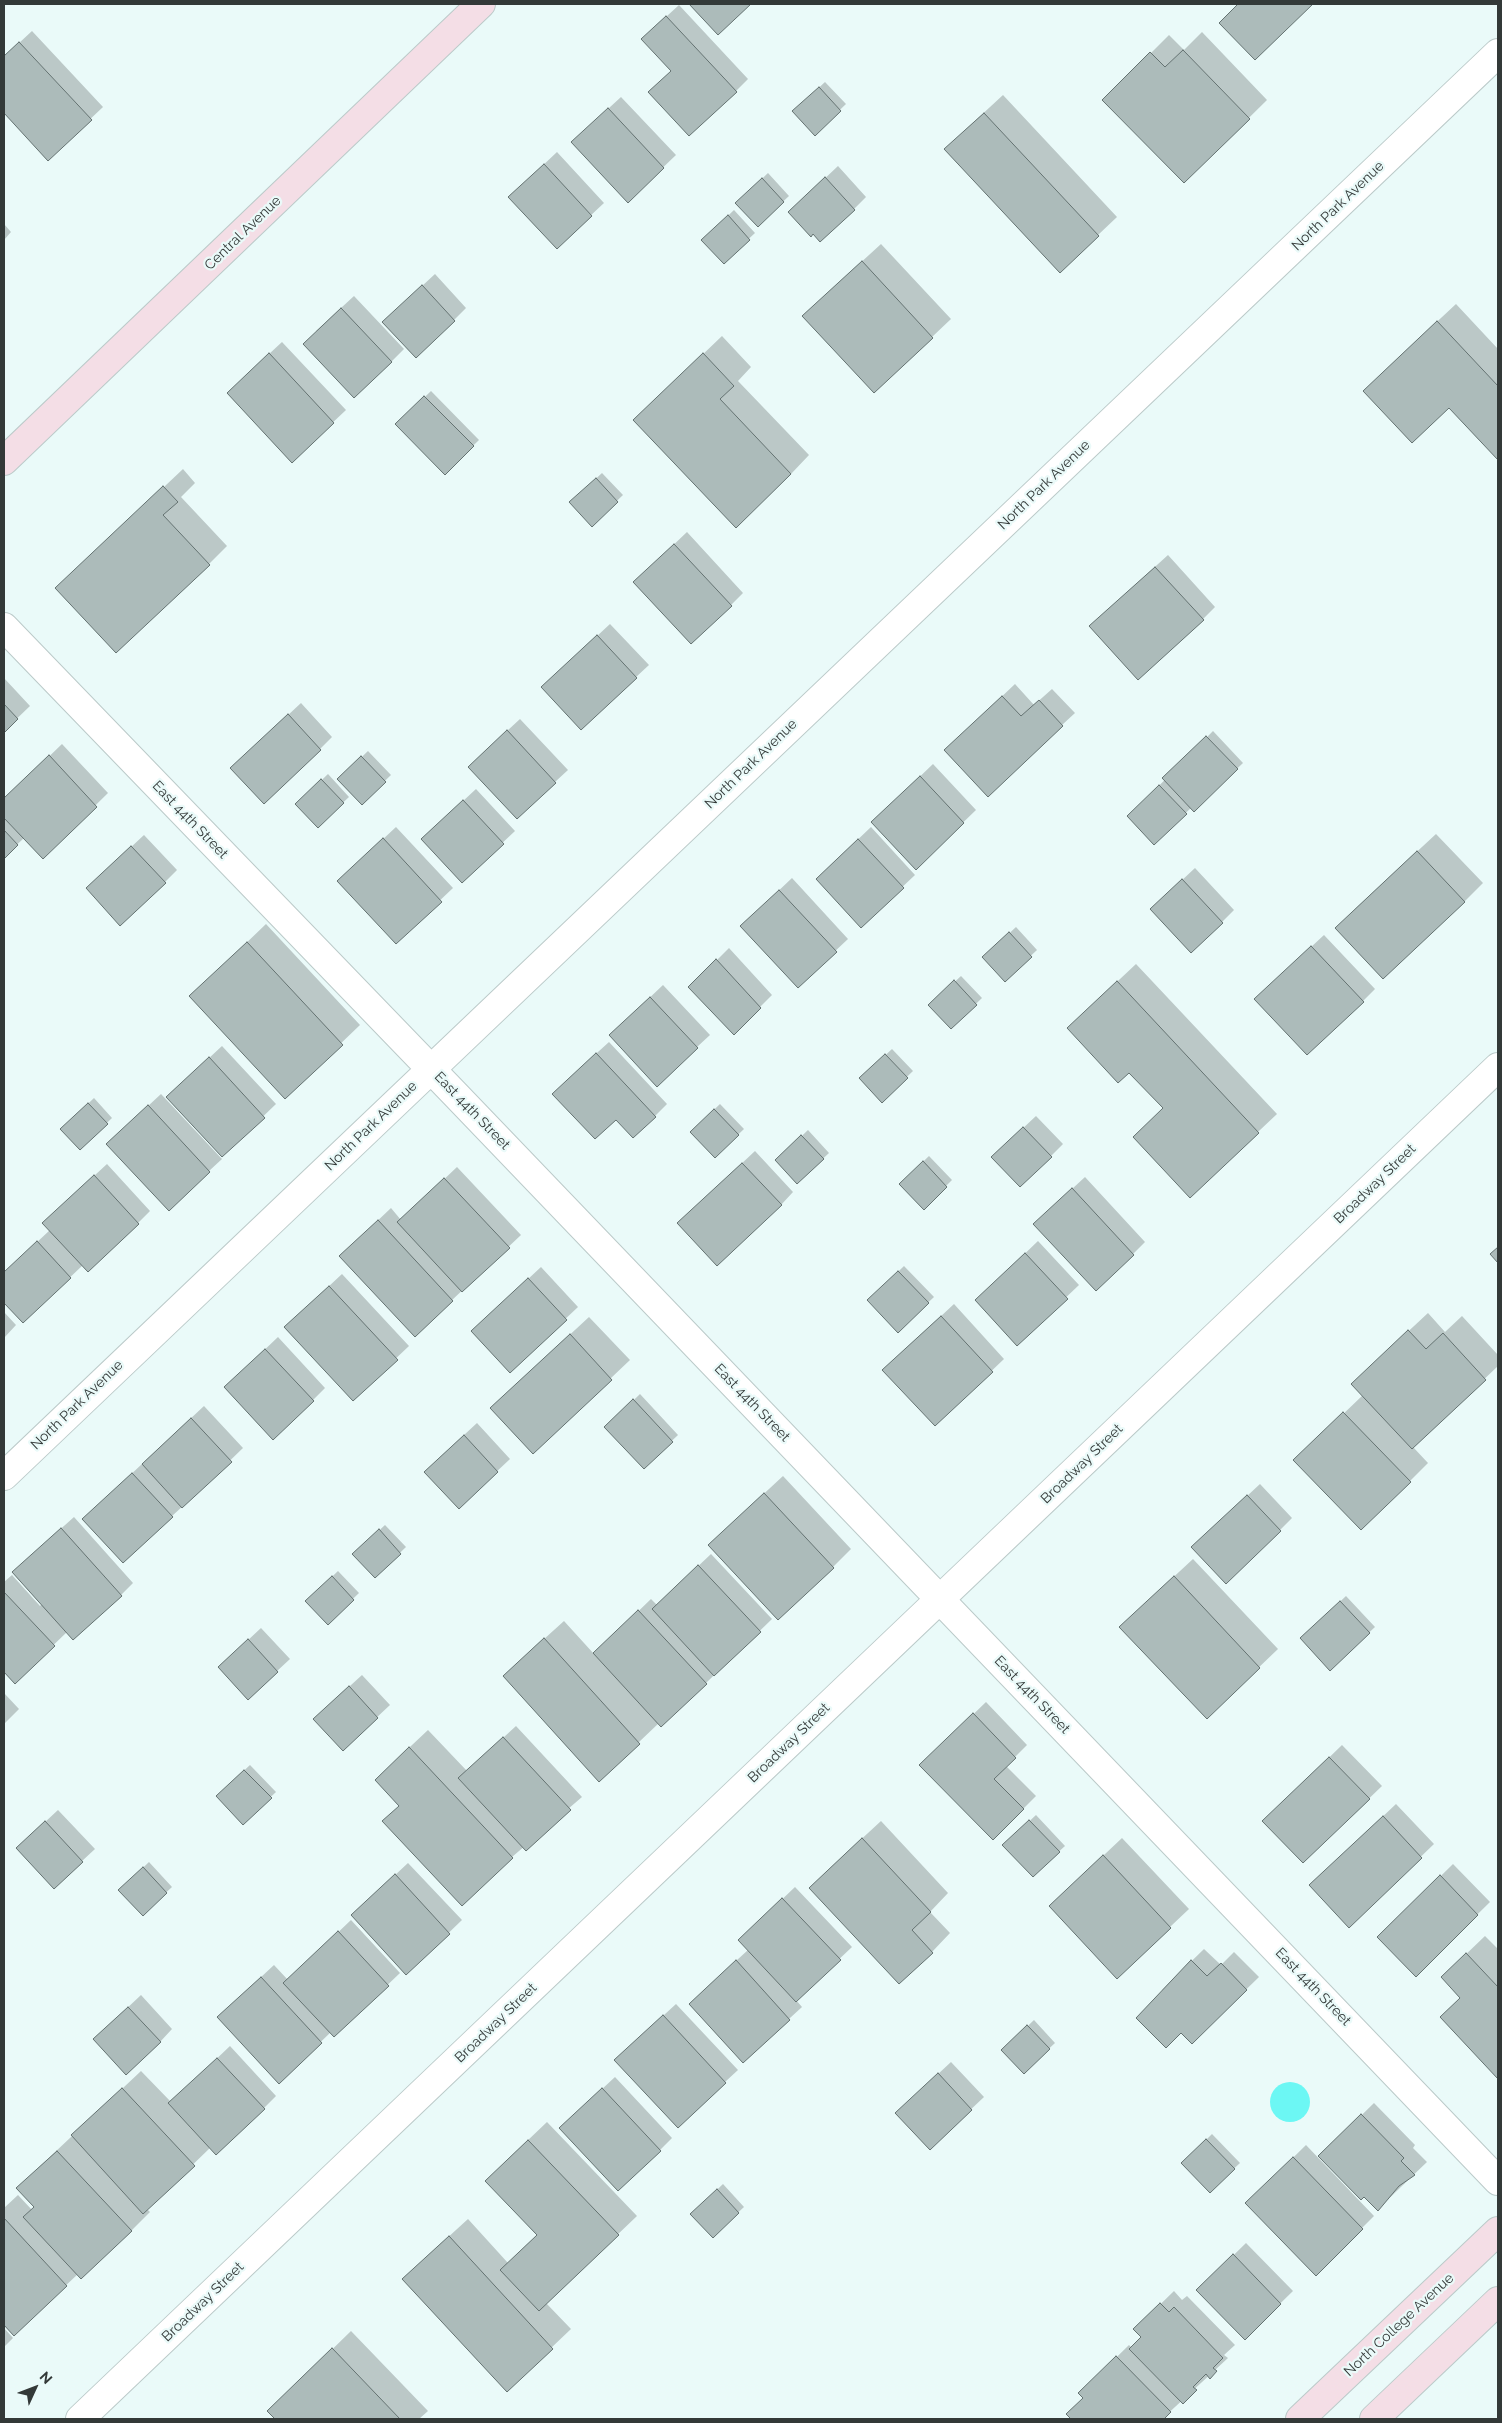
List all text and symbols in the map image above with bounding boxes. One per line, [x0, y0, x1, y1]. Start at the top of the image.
street label: North Park Avenue [1288, 158, 1388, 254]
street label: Central Avenue [201, 192, 285, 274]
street label: North Park Avenue [994, 437, 1094, 533]
street label: North Park Avenue [701, 716, 801, 812]
street label: East 44th Street [149, 778, 231, 862]
street label: East 44th Street [431, 1069, 513, 1153]
street label: North Park Avenue [321, 1078, 421, 1174]
street label: Broadway Street [1331, 1141, 1419, 1227]
street label: North Park Avenue [27, 1357, 127, 1453]
street label: East 44th Street [711, 1361, 793, 1445]
street label: Broadway Street [1038, 1421, 1126, 1507]
street label: East 44th Street [991, 1653, 1073, 1737]
street label: Broadway Street [745, 1700, 833, 1786]
street label: East 44th Street [1272, 1945, 1354, 2029]
street label: Broadway Street [452, 1980, 540, 2066]
street label: Broadway Street [159, 2259, 247, 2345]
street label: North College Avenue [1341, 2270, 1457, 2380]
north arrow [10, 2363, 60, 2413]
text: N [36, 2368, 55, 2387]

